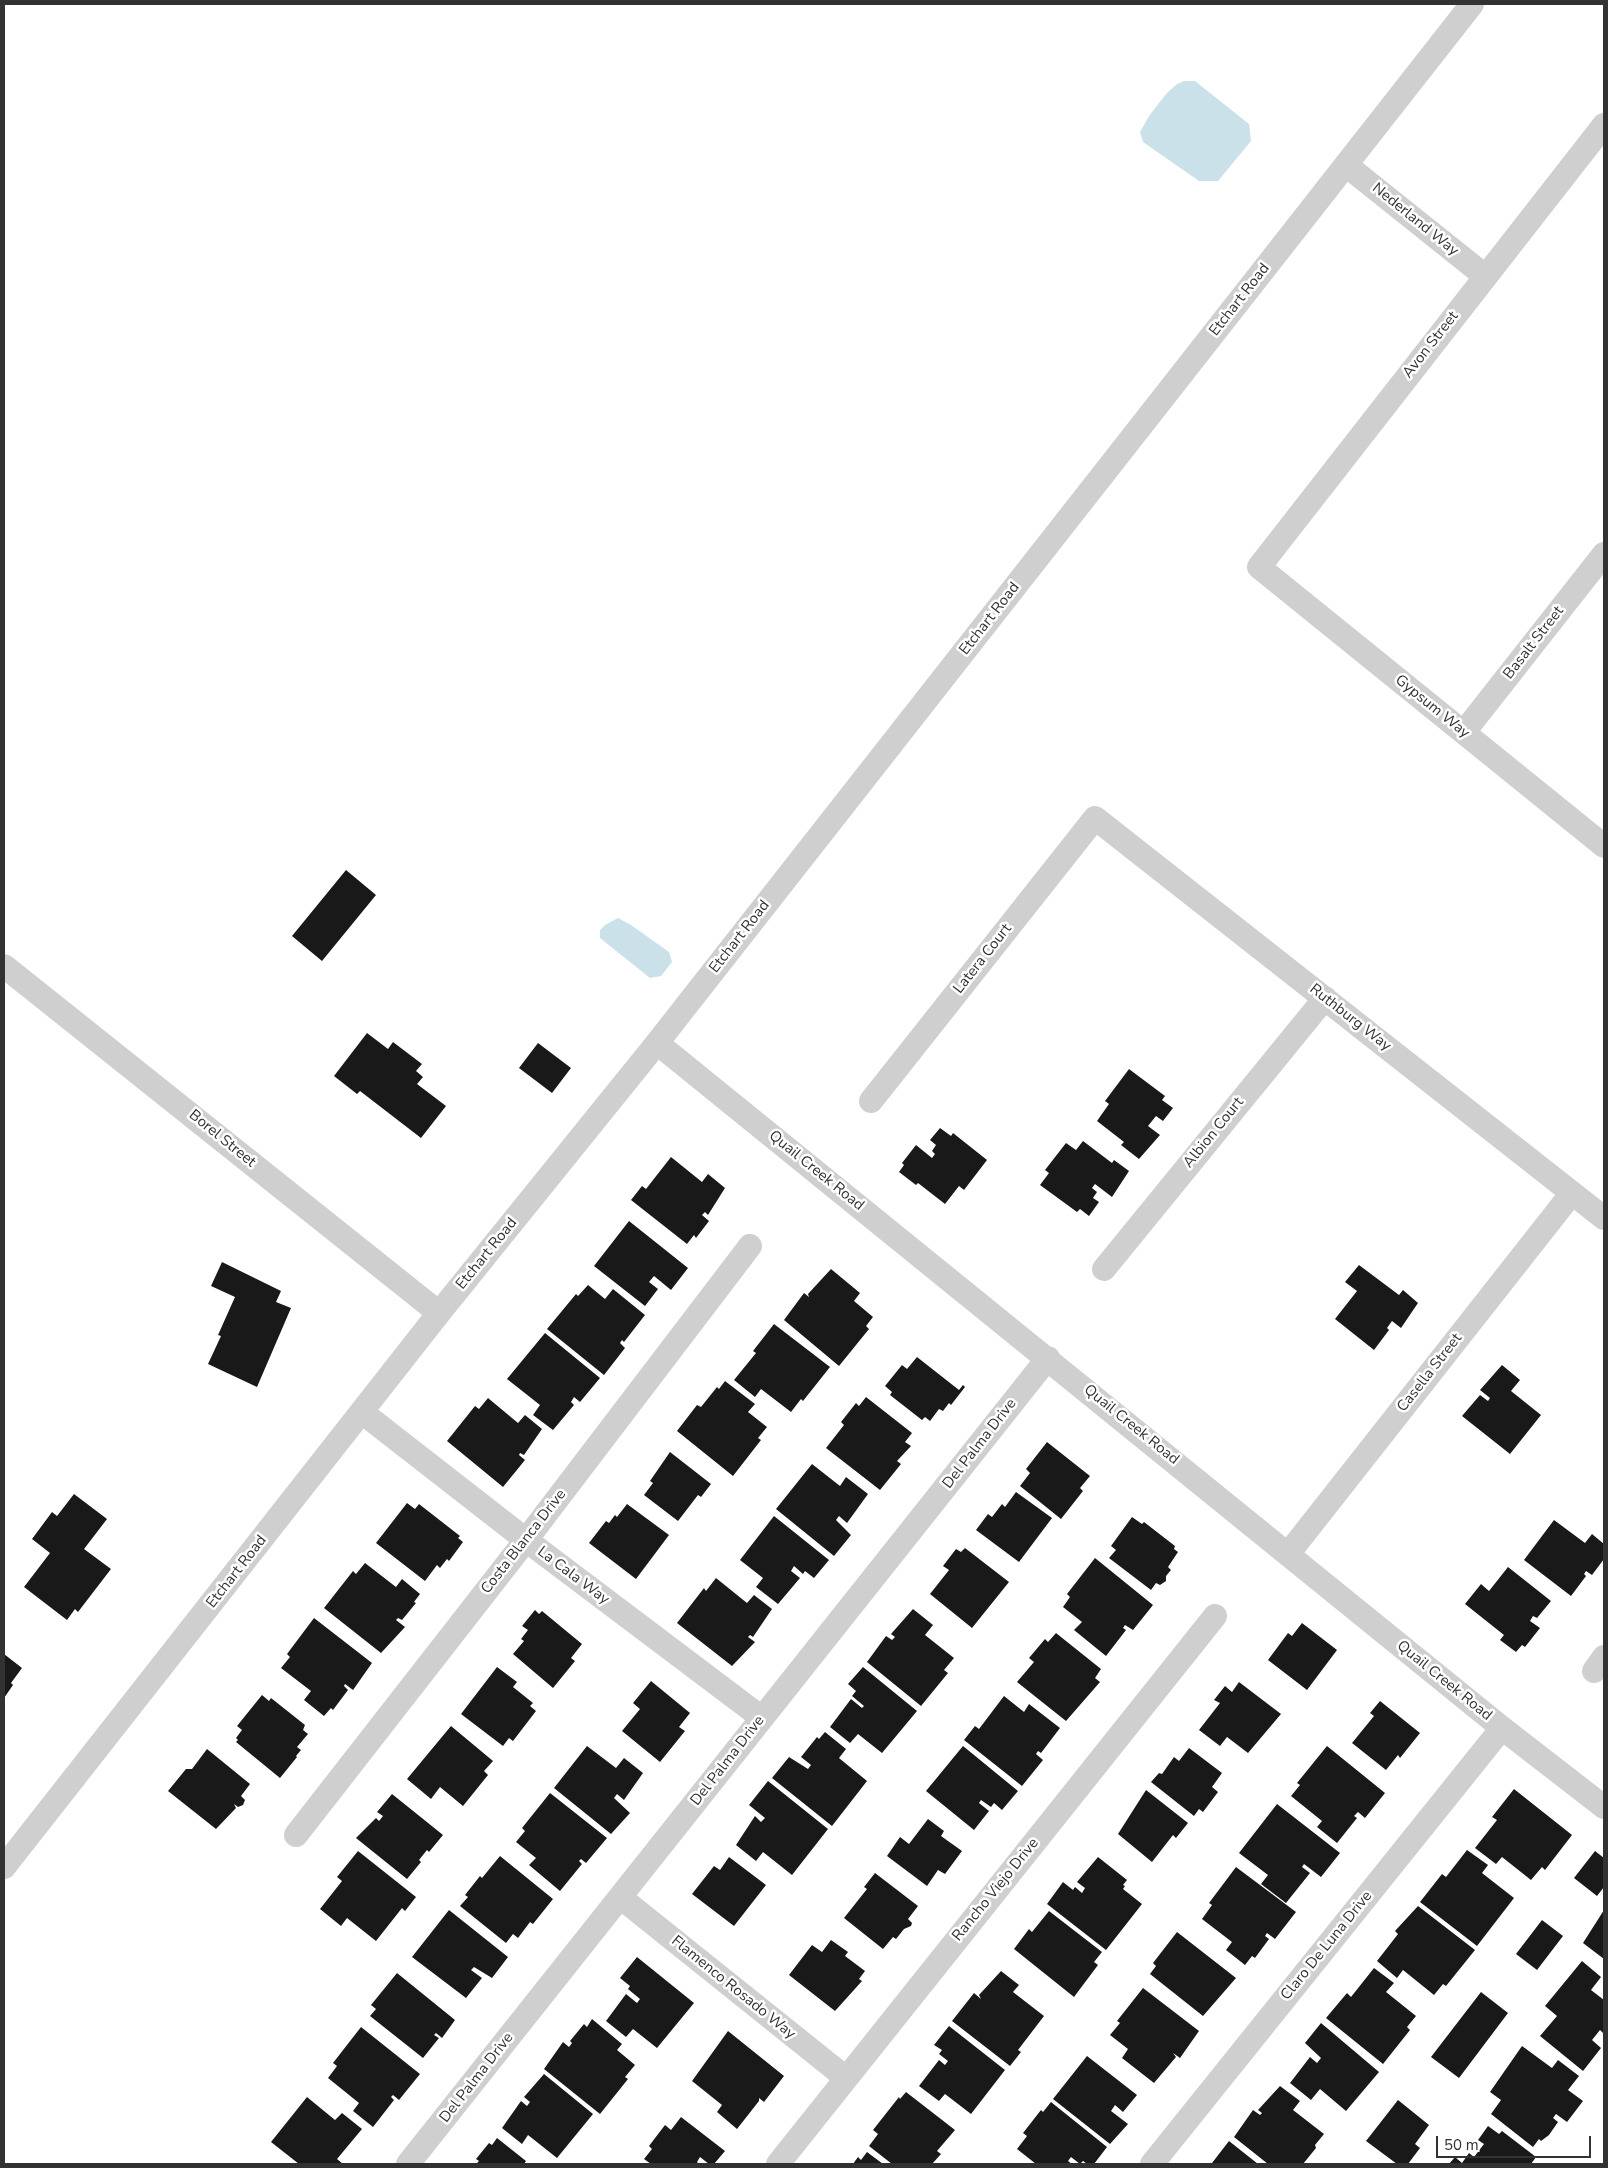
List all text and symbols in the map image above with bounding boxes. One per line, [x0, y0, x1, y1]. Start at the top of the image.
street label: Nederland Way [1368, 180, 1462, 260]
street label: Etchart Road [1206, 260, 1274, 340]
street label: Avon Street [1399, 308, 1463, 382]
street label: Etchart Road [956, 579, 1024, 659]
street label: Basalt Street [1500, 603, 1568, 683]
street label: Gypsum Way [1391, 671, 1473, 743]
street label: Etchart Road [706, 897, 774, 977]
street label: Latera Court [950, 920, 1016, 998]
street label: Ruthburg Way [1306, 981, 1394, 1055]
street label: Albion Court [1180, 1094, 1248, 1172]
street label: Borel Street [185, 1107, 259, 1171]
street label: Quail Creek Road [765, 1127, 867, 1215]
street label: Etchart Road [453, 1215, 521, 1293]
street label: Casella Street [1394, 1330, 1466, 1416]
street label: Quail Creek Road [1080, 1381, 1182, 1469]
street label: Del Palma Drive [939, 1395, 1021, 1493]
street label: Costa Blanca Drive [478, 1486, 570, 1598]
street label: Etchart Road [203, 1532, 271, 1612]
street label: La Cala Way [534, 1543, 612, 1609]
street label: Quail Creek Road [1393, 1637, 1495, 1725]
street label: Del Palma Drive [687, 1712, 769, 1810]
street label: Rancho Viejo Drive [949, 1835, 1043, 1945]
street label: Claro De Luna Drive [1277, 1888, 1377, 2004]
street label: Flamenco Rosado Way [667, 1932, 799, 2044]
street label: Del Palma Drive [436, 2029, 518, 2127]
scale bar [1438, 2126, 1593, 2158]
text: 50 m [1444, 2135, 1479, 2155]

